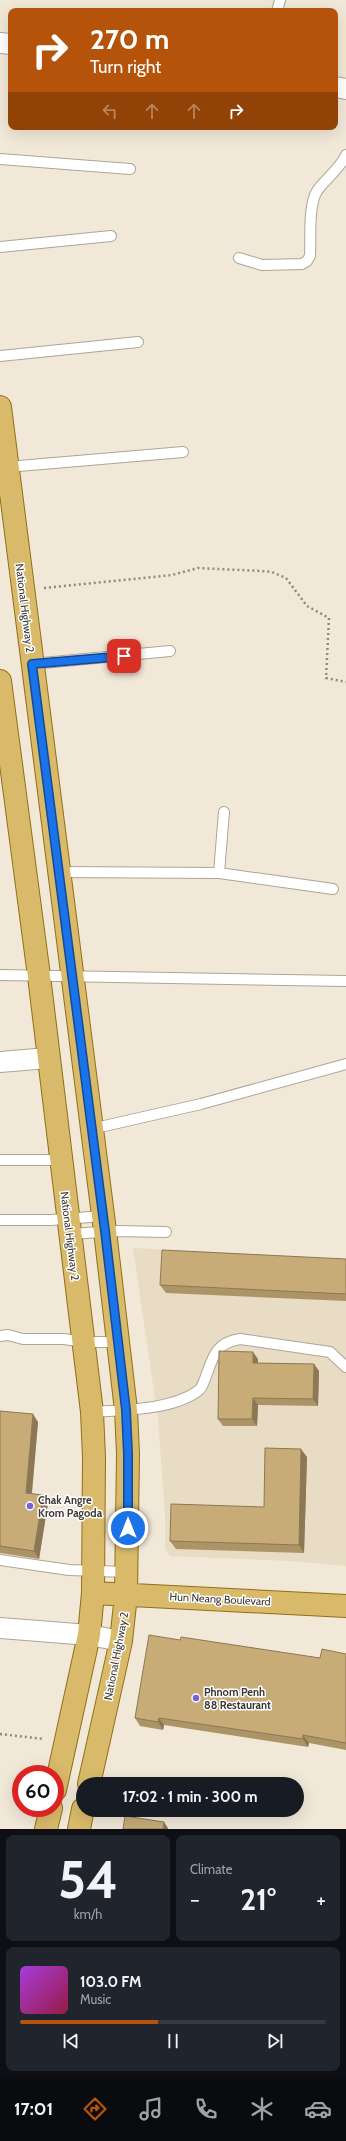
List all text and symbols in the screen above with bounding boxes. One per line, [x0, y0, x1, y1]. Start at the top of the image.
text: 270 m [90, 22, 169, 56]
icon: right [24, 24, 76, 76]
text: Turn right [90, 56, 161, 78]
icon: left [99, 100, 121, 122]
icon: ahead [141, 100, 163, 122]
icon: ahead [183, 100, 205, 122]
icon: right [225, 100, 247, 122]
street label: National Highway 2 [13, 563, 37, 654]
pin [107, 639, 141, 673]
icon: arrive [113, 645, 135, 667]
street label: National Highway 2 [58, 1191, 82, 1282]
place label: Chak Angre Krom Pagoda [38, 1493, 103, 1520]
marker: Chak Angre Krom Pagoda [25, 1501, 35, 1511]
position arrow [107, 1507, 149, 1549]
street label: Hun Neang Boulevard [169, 1589, 271, 1609]
street label: National Highway 2 [101, 1610, 131, 1701]
place label: Phnom Penh 88 Restaurant [204, 1685, 271, 1712]
marker: Phnom Penh 88 Restaurant [191, 1693, 201, 1703]
speed limit sign: 60 [12, 1765, 64, 1817]
text: 17:02 · 1 min · 300 m [123, 1788, 258, 1806]
text: 54 [58, 1848, 118, 1911]
text: Climate [190, 1861, 232, 1877]
text: 21° [240, 1881, 276, 1918]
text: − [190, 1886, 200, 1913]
text: + [316, 1886, 326, 1913]
text: km/h [74, 1906, 102, 1922]
text: 103.0 FM [80, 1973, 142, 1991]
text: Music [80, 1991, 111, 2007]
icon: previous [60, 2030, 82, 2052]
icon: pause [162, 2030, 184, 2052]
icon: next [264, 2030, 286, 2052]
icon: directions [81, 2095, 109, 2123]
icon: music [137, 2095, 165, 2123]
icon: phone [192, 2095, 220, 2123]
icon: climate [248, 2095, 276, 2123]
icon: car [304, 2095, 332, 2123]
text: 17:01 [14, 2098, 53, 2120]

